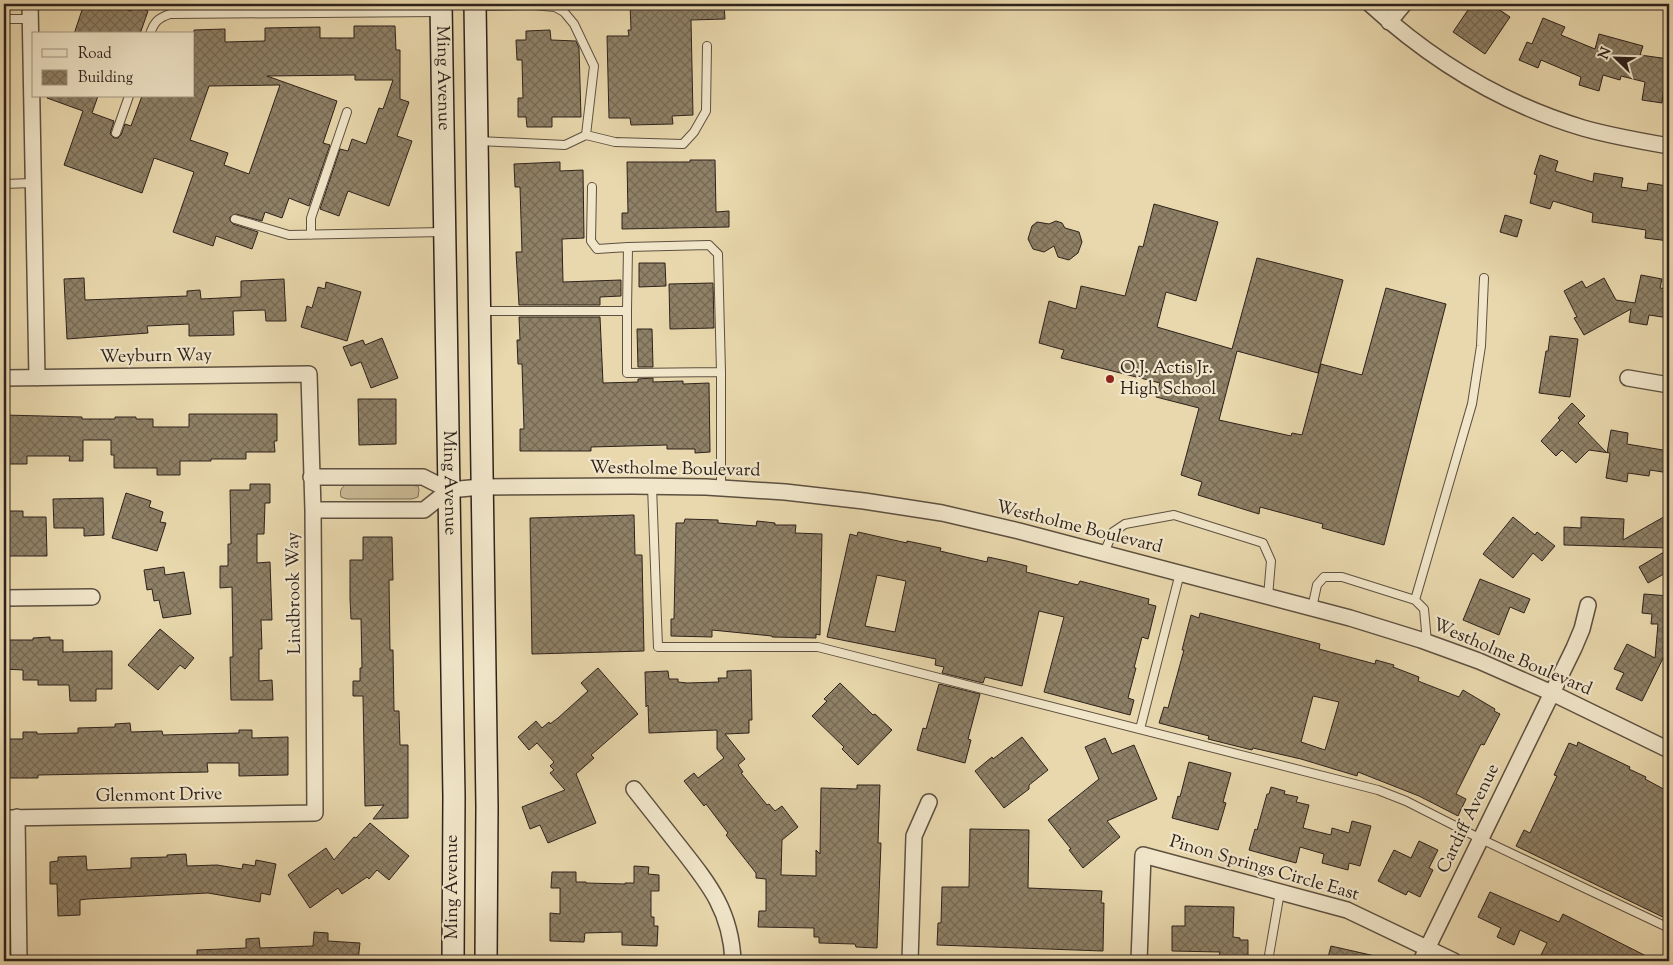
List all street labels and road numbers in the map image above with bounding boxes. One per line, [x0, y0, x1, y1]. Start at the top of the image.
street label: Ming Avenue [428, 25, 456, 131]
street label: Weyburn Way [100, 343, 213, 371]
street label: Ming Avenue [435, 430, 463, 536]
street label: Westholme Boulevard [589, 456, 761, 484]
street label: Westholme Boulevard [993, 495, 1165, 561]
street label: Lindbrook Way [281, 531, 309, 654]
street label: Westholme Boulevard [1428, 613, 1596, 703]
street label: Cardiff Avenue [1431, 760, 1507, 878]
street label: Glenmont Drive [95, 782, 223, 810]
street label: Pinon Springs Circle East [1166, 829, 1362, 909]
street label: Ming Avenue [440, 835, 466, 939]

